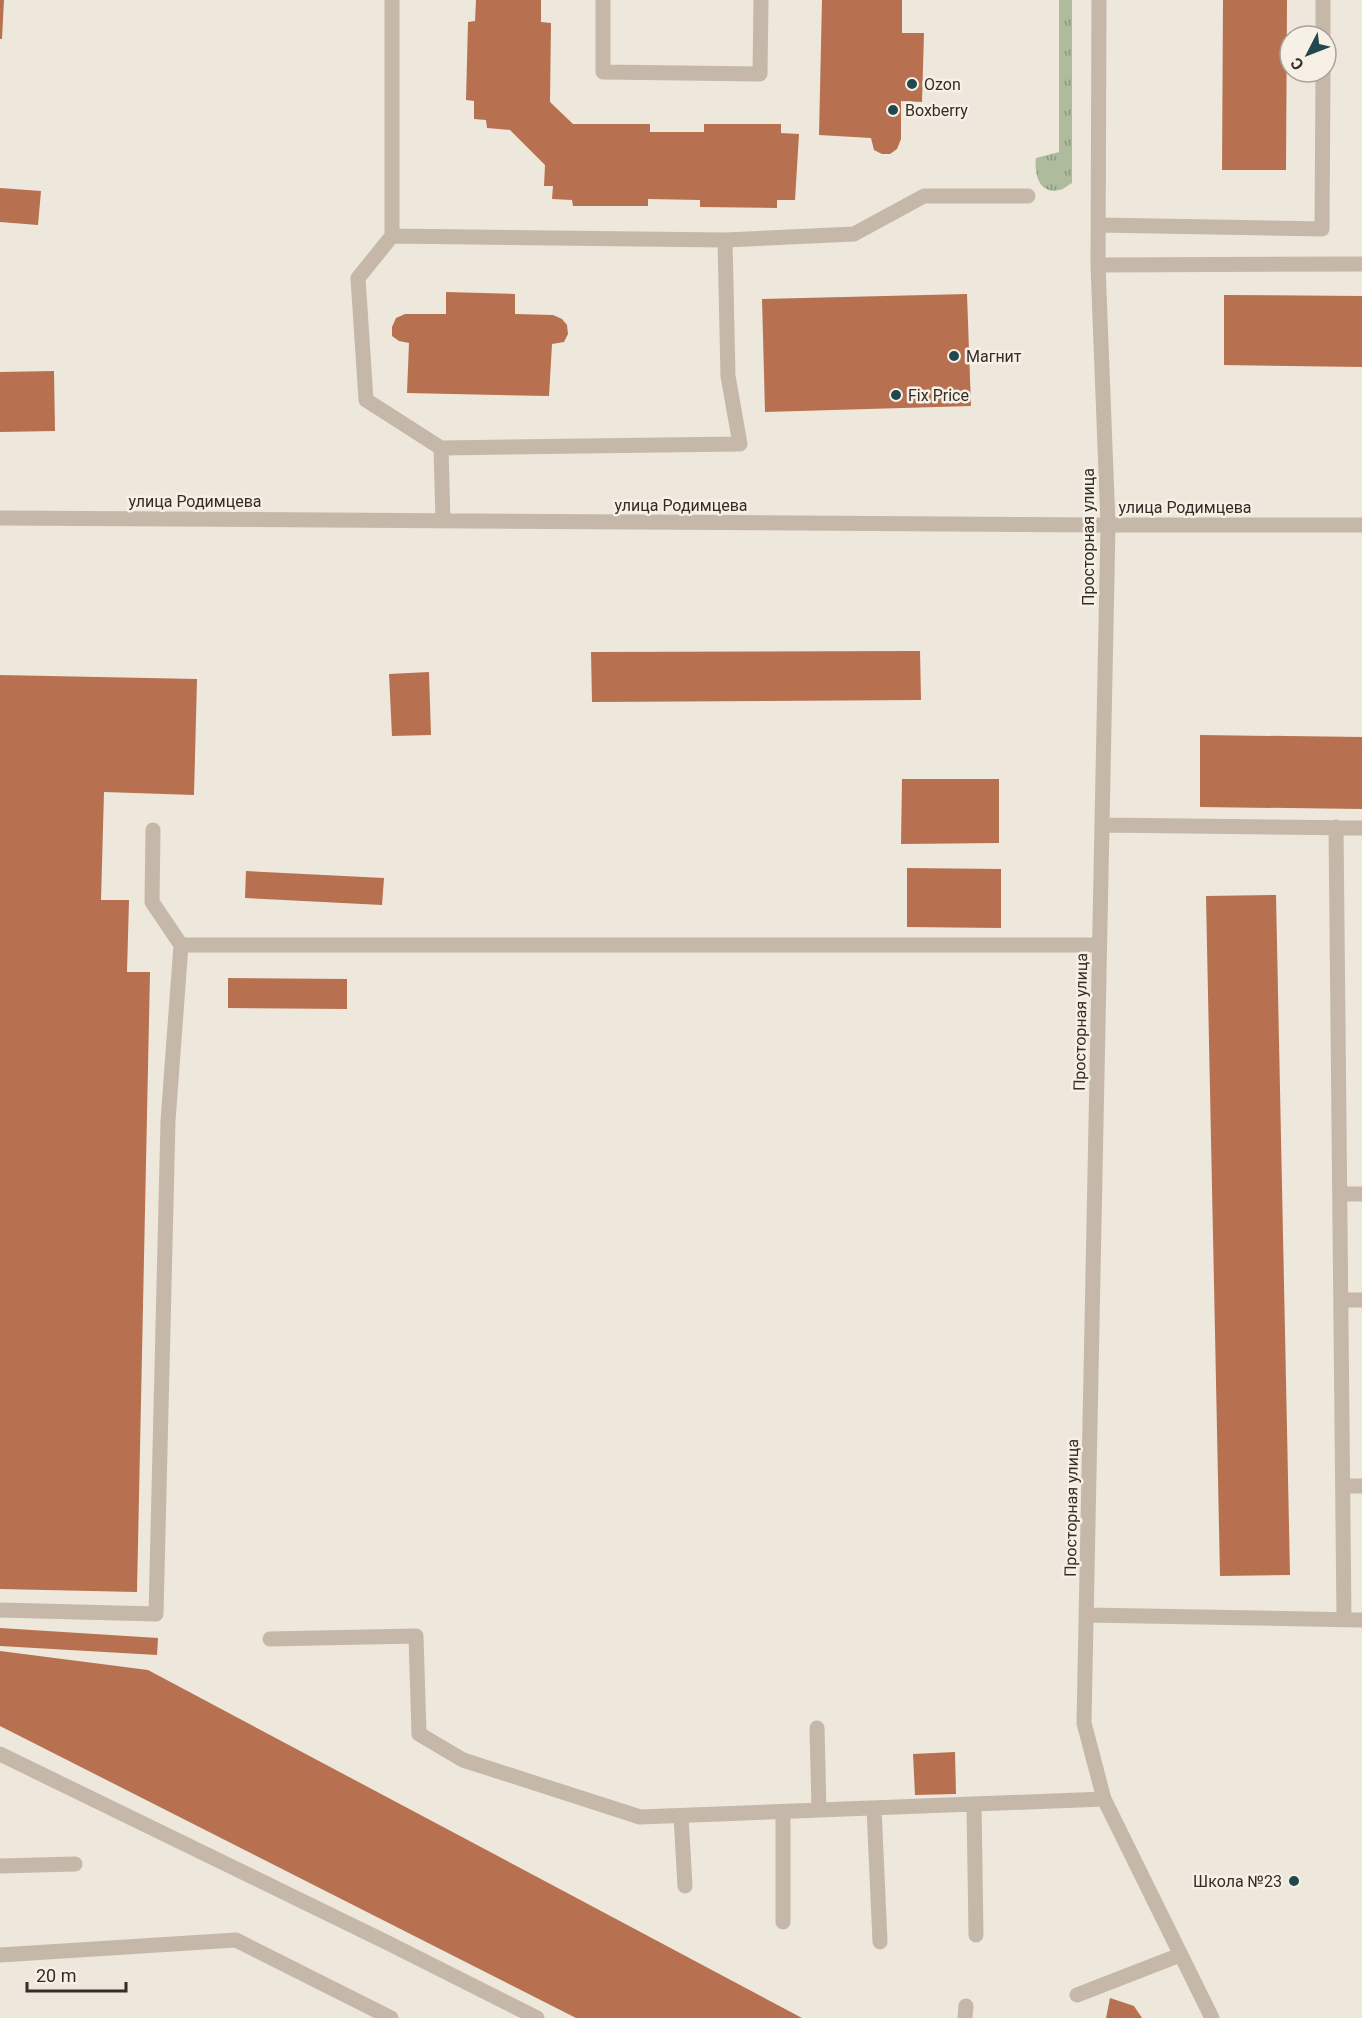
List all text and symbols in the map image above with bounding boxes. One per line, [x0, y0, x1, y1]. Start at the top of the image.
north arrow [1278, 24, 1338, 84]
text: С [1287, 53, 1308, 74]
place label: Ozon [924, 75, 961, 94]
marker: Ozon [905, 77, 919, 91]
place label: Boxberry [905, 101, 968, 120]
marker: Boxberry [886, 103, 900, 117]
place label: Магнит [966, 347, 1022, 366]
marker: Магнит [947, 349, 961, 363]
place label: Fix Price [908, 386, 969, 405]
marker: Fix Price [889, 388, 903, 402]
street label: Просторная улица [1079, 468, 1098, 606]
street label: улица Родимцева [128, 492, 262, 511]
street label: улица Родимцева [614, 496, 748, 515]
street label: улица Родимцева [1118, 498, 1252, 517]
street label: Просторная улица [1070, 953, 1091, 1091]
street label: Просторная улица [1061, 1439, 1082, 1577]
place label: Школа №23 [1193, 1872, 1282, 1891]
marker: Школа №23 [1287, 1874, 1301, 1888]
scale bar [27, 1955, 126, 1993]
text: 20 m [36, 1965, 76, 1986]

